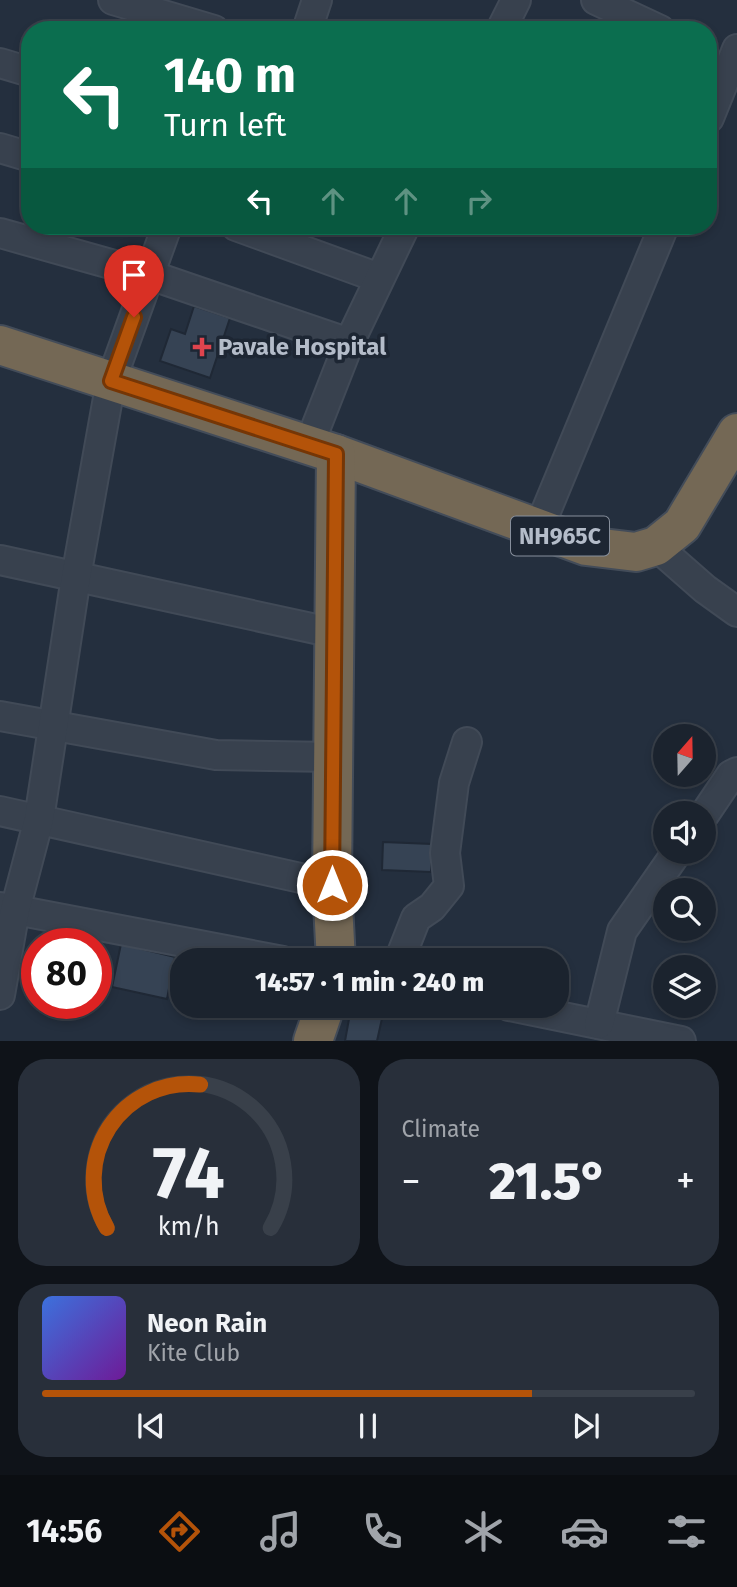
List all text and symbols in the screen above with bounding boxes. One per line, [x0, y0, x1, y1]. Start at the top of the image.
text: 140 m [164, 46, 296, 105]
icon: left [49, 49, 140, 140]
text: Turn left [164, 106, 286, 144]
icon: left [241, 182, 279, 220]
icon: ahead [314, 182, 352, 220]
icon: ahead [387, 182, 425, 220]
icon: right [460, 182, 498, 220]
pin [104, 245, 164, 317]
icon: arrive [115, 256, 153, 294]
place label: Pavale Hospital [218, 333, 387, 361]
marker: Pavale Hospital [192, 337, 212, 357]
road number: NH965C [511, 516, 609, 556]
north arrow [653, 724, 716, 788]
map controls [653, 724, 716, 1018]
button: sound [653, 801, 716, 864]
position arrow [295, 848, 369, 922]
button: search [653, 878, 716, 941]
speed limit sign: 80 [21, 928, 112, 1019]
button: layers [653, 955, 716, 1018]
text: 14:57 · 1 min · 240 m [255, 967, 484, 998]
text: Climate [402, 1115, 480, 1143]
text: 74 [153, 1131, 225, 1218]
text: 21.5° [489, 1150, 608, 1213]
text: − [402, 1158, 421, 1204]
text: + [676, 1158, 695, 1204]
text: km/h [158, 1212, 220, 1242]
text: Neon Rain [147, 1308, 267, 1339]
text: Kite Club [147, 1339, 240, 1367]
icon: previous [132, 1407, 170, 1445]
icon: pause [349, 1407, 387, 1445]
icon: next [567, 1407, 605, 1445]
icon: directions [155, 1507, 204, 1556]
icon: music [256, 1507, 305, 1556]
icon: phone [358, 1507, 407, 1556]
icon: climate [459, 1507, 508, 1556]
icon: car [560, 1507, 609, 1556]
icon: filters [662, 1507, 711, 1556]
text: 14:56 [26, 1512, 102, 1550]

